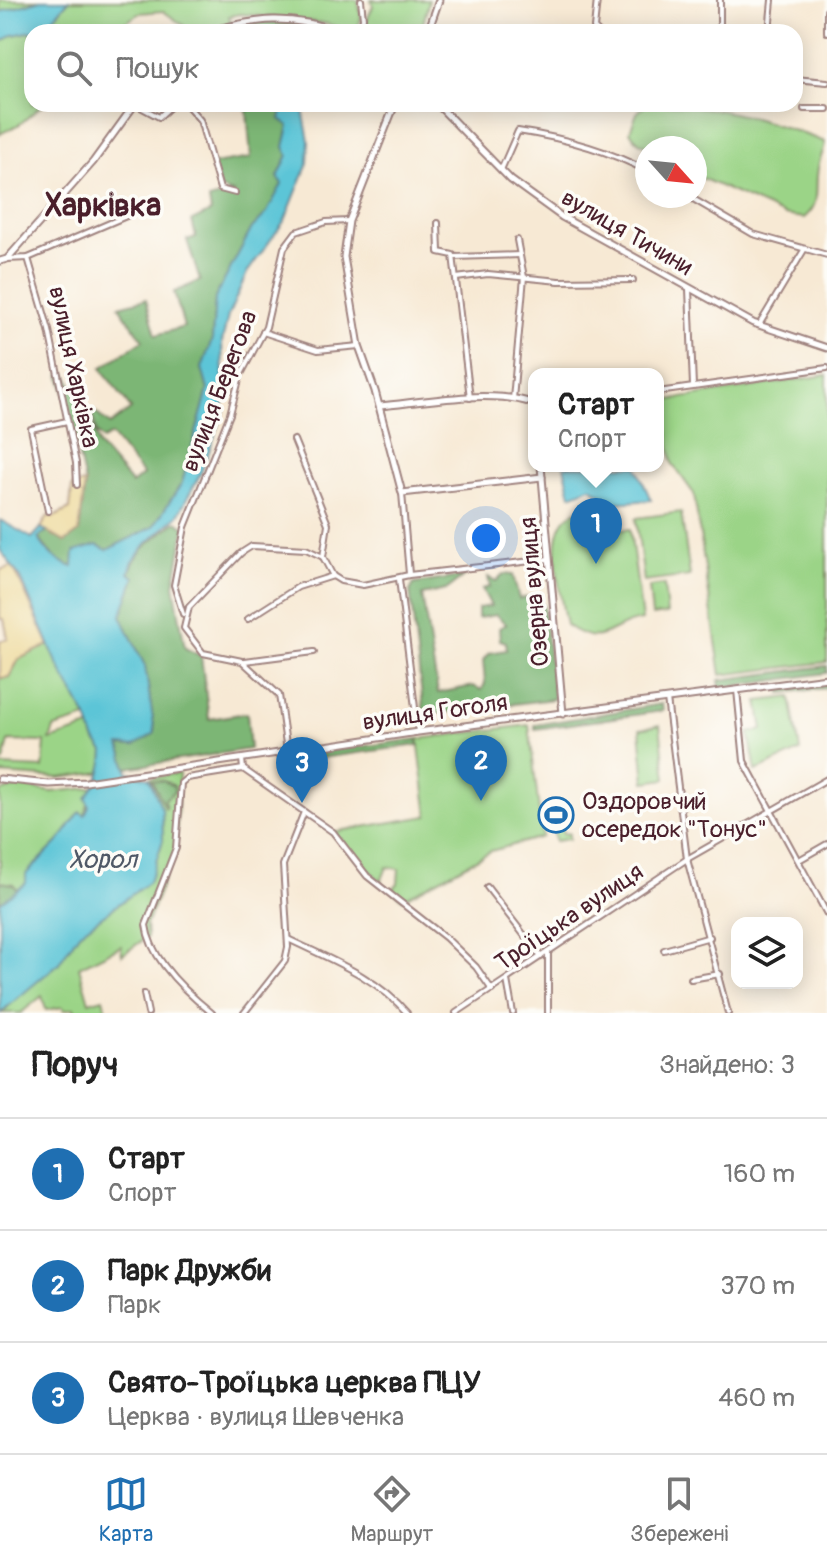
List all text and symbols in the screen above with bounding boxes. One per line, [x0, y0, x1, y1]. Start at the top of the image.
search box [24, 24, 803, 112]
icon: search [52, 46, 96, 90]
text: Пошук [116, 50, 200, 87]
north arrow [635, 136, 707, 208]
street label: вулиця Тичини [556, 183, 698, 282]
district label: Харківка [45, 186, 161, 226]
street label: вулиця Харківка [42, 284, 105, 450]
street label: вулиця Берегова [175, 306, 264, 476]
popup [528, 368, 664, 472]
text: Старт [558, 386, 634, 423]
text: Спорт [558, 423, 626, 455]
pin: 1 [570, 498, 622, 564]
street label: Озерна вулиця [514, 516, 555, 668]
your location [466, 518, 506, 558]
street label: вулиця Гоголя [361, 688, 510, 737]
pin: 2 [455, 735, 507, 801]
pin: 3 [276, 737, 328, 803]
place label: Оздоровчий осередок "Тонус" [582, 787, 767, 844]
sports icon: Оздоровчий осередок "Тонус" [537, 796, 575, 834]
water label: Хорол [69, 844, 139, 876]
street label: Троїцька вулиця [490, 857, 649, 978]
map controls [731, 917, 803, 989]
button: layers [731, 917, 803, 989]
text: Поруч [32, 1044, 118, 1087]
text: Знайдено: 3 [659, 1049, 795, 1081]
text: Старт [108, 1140, 185, 1177]
text: 1 [53, 1158, 63, 1190]
text: 160 m [723, 1158, 795, 1190]
text: Спорт [108, 1177, 177, 1209]
text: Парк Дружби [108, 1252, 271, 1289]
text: 2 [51, 1270, 65, 1302]
text: 370 m [720, 1270, 795, 1302]
text: Парк [108, 1289, 161, 1321]
text: Свято-Троїцька церква ПЦУ [108, 1364, 481, 1401]
text: 3 [51, 1382, 65, 1414]
text: 460 m [718, 1382, 795, 1414]
text: Церква · вулиця Шевченка [108, 1401, 404, 1433]
tab: Карта [99, 1472, 153, 1548]
tab: Маршрут [350, 1472, 433, 1548]
tab: Збережені [631, 1472, 728, 1548]

